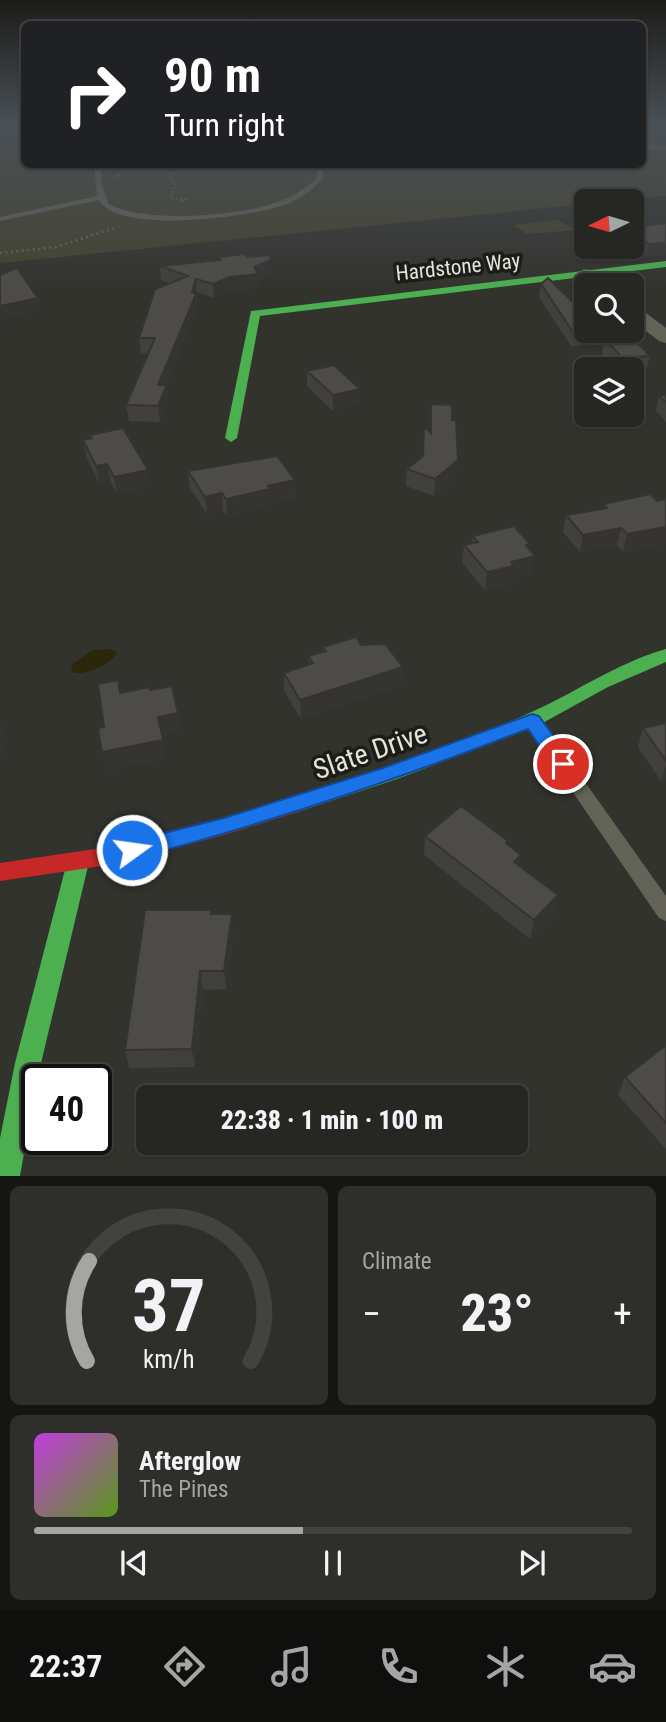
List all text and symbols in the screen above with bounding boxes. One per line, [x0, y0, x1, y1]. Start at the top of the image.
text: 90 m [164, 47, 261, 104]
icon: right [49, 49, 140, 140]
text: Turn right [164, 106, 285, 144]
north arrow [574, 189, 644, 259]
map controls [574, 189, 644, 427]
street label: Hardstone Way [395, 249, 522, 285]
button: search [574, 273, 644, 343]
button: layers [574, 357, 644, 427]
street label: Slate Drive [309, 717, 431, 786]
pin [533, 734, 593, 794]
icon: arrive [544, 745, 582, 783]
position arrow [95, 813, 169, 887]
speed limit sign: 40 [21, 1064, 112, 1155]
text: 22:38 · 1 min · 100 m [221, 1105, 443, 1135]
text: Climate [362, 1248, 432, 1275]
text: 37 [132, 1264, 206, 1350]
text: 23° [460, 1283, 534, 1344]
text: − [362, 1292, 381, 1336]
text: + [613, 1292, 632, 1336]
text: km/h [143, 1345, 195, 1374]
text: Afterglow [139, 1446, 241, 1476]
text: The Pines [139, 1476, 229, 1503]
icon: previous [115, 1544, 153, 1582]
icon: pause [314, 1544, 352, 1582]
icon: next [513, 1544, 551, 1582]
icon: directions [160, 1642, 209, 1691]
icon: music [267, 1642, 316, 1691]
icon: phone [374, 1642, 423, 1691]
icon: climate [481, 1642, 530, 1691]
icon: car [588, 1642, 637, 1691]
text: 22:37 [29, 1647, 102, 1685]

